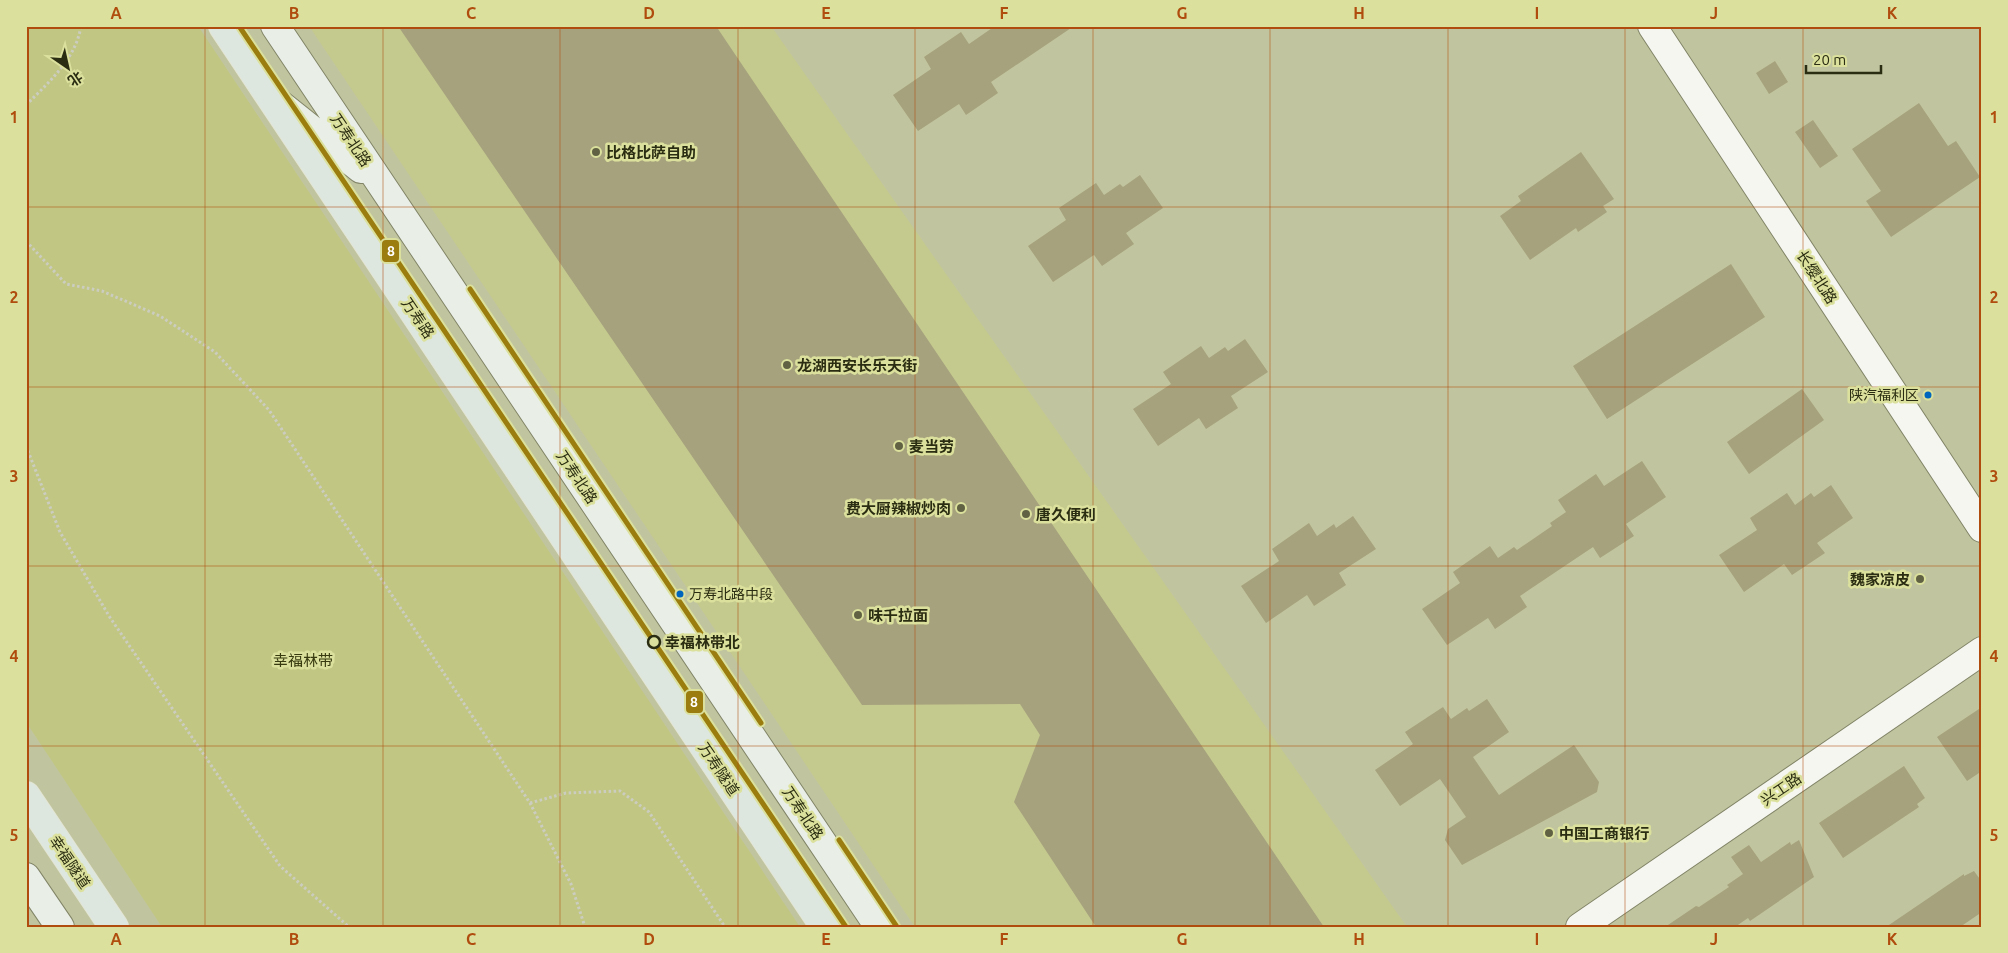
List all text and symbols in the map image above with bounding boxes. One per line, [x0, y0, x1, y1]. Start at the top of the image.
text: A [110, 4, 122, 22]
text: B [289, 4, 299, 22]
text: C [466, 4, 476, 22]
text: D [643, 4, 655, 22]
text: E [821, 4, 831, 22]
text: F [1000, 4, 1009, 22]
text: G [1176, 4, 1188, 22]
text: H [1353, 4, 1365, 22]
text: I [1535, 4, 1539, 22]
text: J [1710, 4, 1718, 22]
text: K [1887, 4, 1898, 22]
north arrow [42, 42, 92, 92]
scale bar [1806, 42, 1880, 74]
text: 20 m [1813, 51, 1846, 68]
text: 北 [65, 68, 86, 89]
text: 1 [9, 108, 19, 126]
text: 1 [1989, 108, 1999, 126]
street label: 万寿北路 [327, 110, 375, 170]
place label: 比格比萨自助 [606, 144, 696, 161]
marker: 比格比萨自助 [590, 146, 602, 158]
line badge: 8 [381, 239, 400, 263]
text: 8 [387, 243, 395, 259]
street label: 长缨北路 [1794, 247, 1840, 307]
text: 2 [9, 288, 19, 306]
text: 2 [1989, 288, 1999, 306]
street label: 万寿路 [398, 295, 438, 341]
place label: 龙湖西安长乐天街 [797, 357, 917, 374]
marker: 龙湖西安长乐天街 [781, 359, 793, 371]
place label: 陕汽福利区 [1849, 387, 1919, 403]
marker: 陕汽福利区 [1923, 390, 1933, 400]
place label: 麦当劳 [909, 438, 954, 455]
marker: 麦当劳 [893, 440, 905, 452]
street label: 万寿北路 [553, 447, 601, 507]
text: 3 [9, 467, 19, 485]
text: 3 [1989, 467, 1999, 485]
place label: 费大厨辣椒炒肉 [846, 500, 951, 517]
marker: 费大厨辣椒炒肉 [955, 502, 967, 514]
place label: 唐久便利 [1036, 506, 1096, 523]
marker: 唐久便利 [1020, 508, 1032, 520]
place label: 魏家凉皮 [1850, 571, 1910, 588]
marker: 魏家凉皮 [1914, 573, 1926, 585]
place label: 万寿北路中段 [689, 586, 773, 602]
marker: 万寿北路中段 [675, 589, 685, 599]
place label: 味千拉面 [868, 607, 928, 624]
marker: 味千拉面 [852, 609, 864, 621]
place label: 幸福林带北 [665, 634, 740, 651]
marker: 幸福林带北 [647, 635, 661, 649]
text: 4 [9, 647, 19, 665]
text: 4 [1989, 647, 1999, 665]
park label: 幸福林带 [273, 652, 333, 669]
line badge: 8 [685, 690, 704, 714]
text: 8 [690, 694, 698, 710]
street label: 万寿隧道 [695, 739, 743, 799]
street label: 兴工路 [1758, 769, 1804, 809]
street label: 万寿北路 [779, 783, 827, 843]
place label: 中国工商银行 [1559, 825, 1649, 842]
text: 5 [9, 826, 19, 844]
text: 5 [1989, 826, 1999, 844]
marker: 中国工商银行 [1543, 827, 1555, 839]
street label: 幸福隧道 [46, 832, 94, 892]
text: A [110, 930, 122, 948]
text: B [289, 930, 299, 948]
text: C [466, 930, 476, 948]
text: D [643, 930, 655, 948]
text: E [821, 930, 831, 948]
text: F [1000, 930, 1009, 948]
text: G [1176, 930, 1188, 948]
text: H [1353, 930, 1365, 948]
text: I [1535, 930, 1539, 948]
text: J [1710, 930, 1718, 948]
text: K [1887, 930, 1898, 948]

